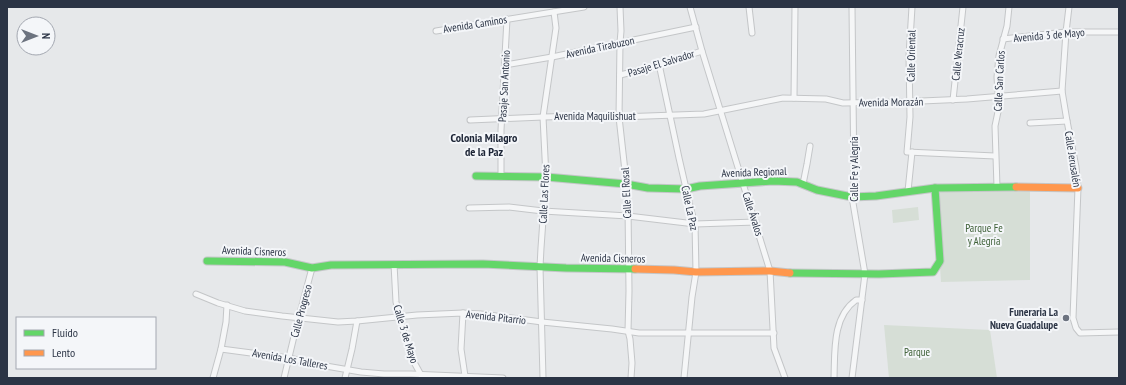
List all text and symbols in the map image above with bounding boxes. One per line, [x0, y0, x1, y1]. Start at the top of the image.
street label: Avenida Caminos [442, 12, 508, 36]
north arrow [16, 16, 56, 56]
street label: Avenida 3 de Mayo [1013, 25, 1086, 45]
street label: Calle Veracruz [948, 27, 968, 81]
street label: Calle Oriental [904, 29, 918, 82]
text: N [39, 33, 53, 39]
street label: Avenida Tirabuzon [564, 33, 636, 61]
street label: Pasaje El Salvador [626, 46, 696, 80]
street label: Pasaje San Antonio [495, 49, 513, 122]
street label: Calle San Carlos [990, 50, 1008, 112]
street label: Avenida Morazán [859, 94, 924, 110]
street label: Avenida Maquilishuat [554, 109, 636, 123]
district label: Colonia Milagro de la Paz [451, 130, 518, 159]
street label: Calle Jerusalén [1062, 130, 1084, 188]
street label: Calle Fe y Alegría [847, 136, 861, 202]
street label: Calle Las Flores [535, 164, 553, 224]
street label: Avenida Regional [721, 164, 787, 180]
street label: Calle El Rosal [618, 167, 634, 219]
street label: Calle La Paz [678, 184, 702, 232]
street label: Calle Ávalos [739, 190, 767, 238]
park label: Parque Fe y Alegría [965, 221, 1003, 248]
street label: Avenida Cisneros [222, 243, 287, 259]
street label: Avenida Cisneros [581, 250, 646, 266]
street label: Calle Progreso [287, 283, 315, 339]
street label: Calle 3 de Mayo [390, 303, 422, 365]
place label: Funeraria La Nueva Guadalupe [990, 305, 1058, 332]
street label: Avenida Pitarrio [465, 307, 527, 327]
marker: Funeraria La Nueva Guadalupe [1061, 313, 1071, 323]
legend [16, 317, 156, 369]
text: Fluido [52, 325, 78, 340]
text: Lento [52, 345, 75, 360]
street label: Avenida Los Talleres [251, 345, 329, 373]
park label: Parque [904, 345, 931, 359]

